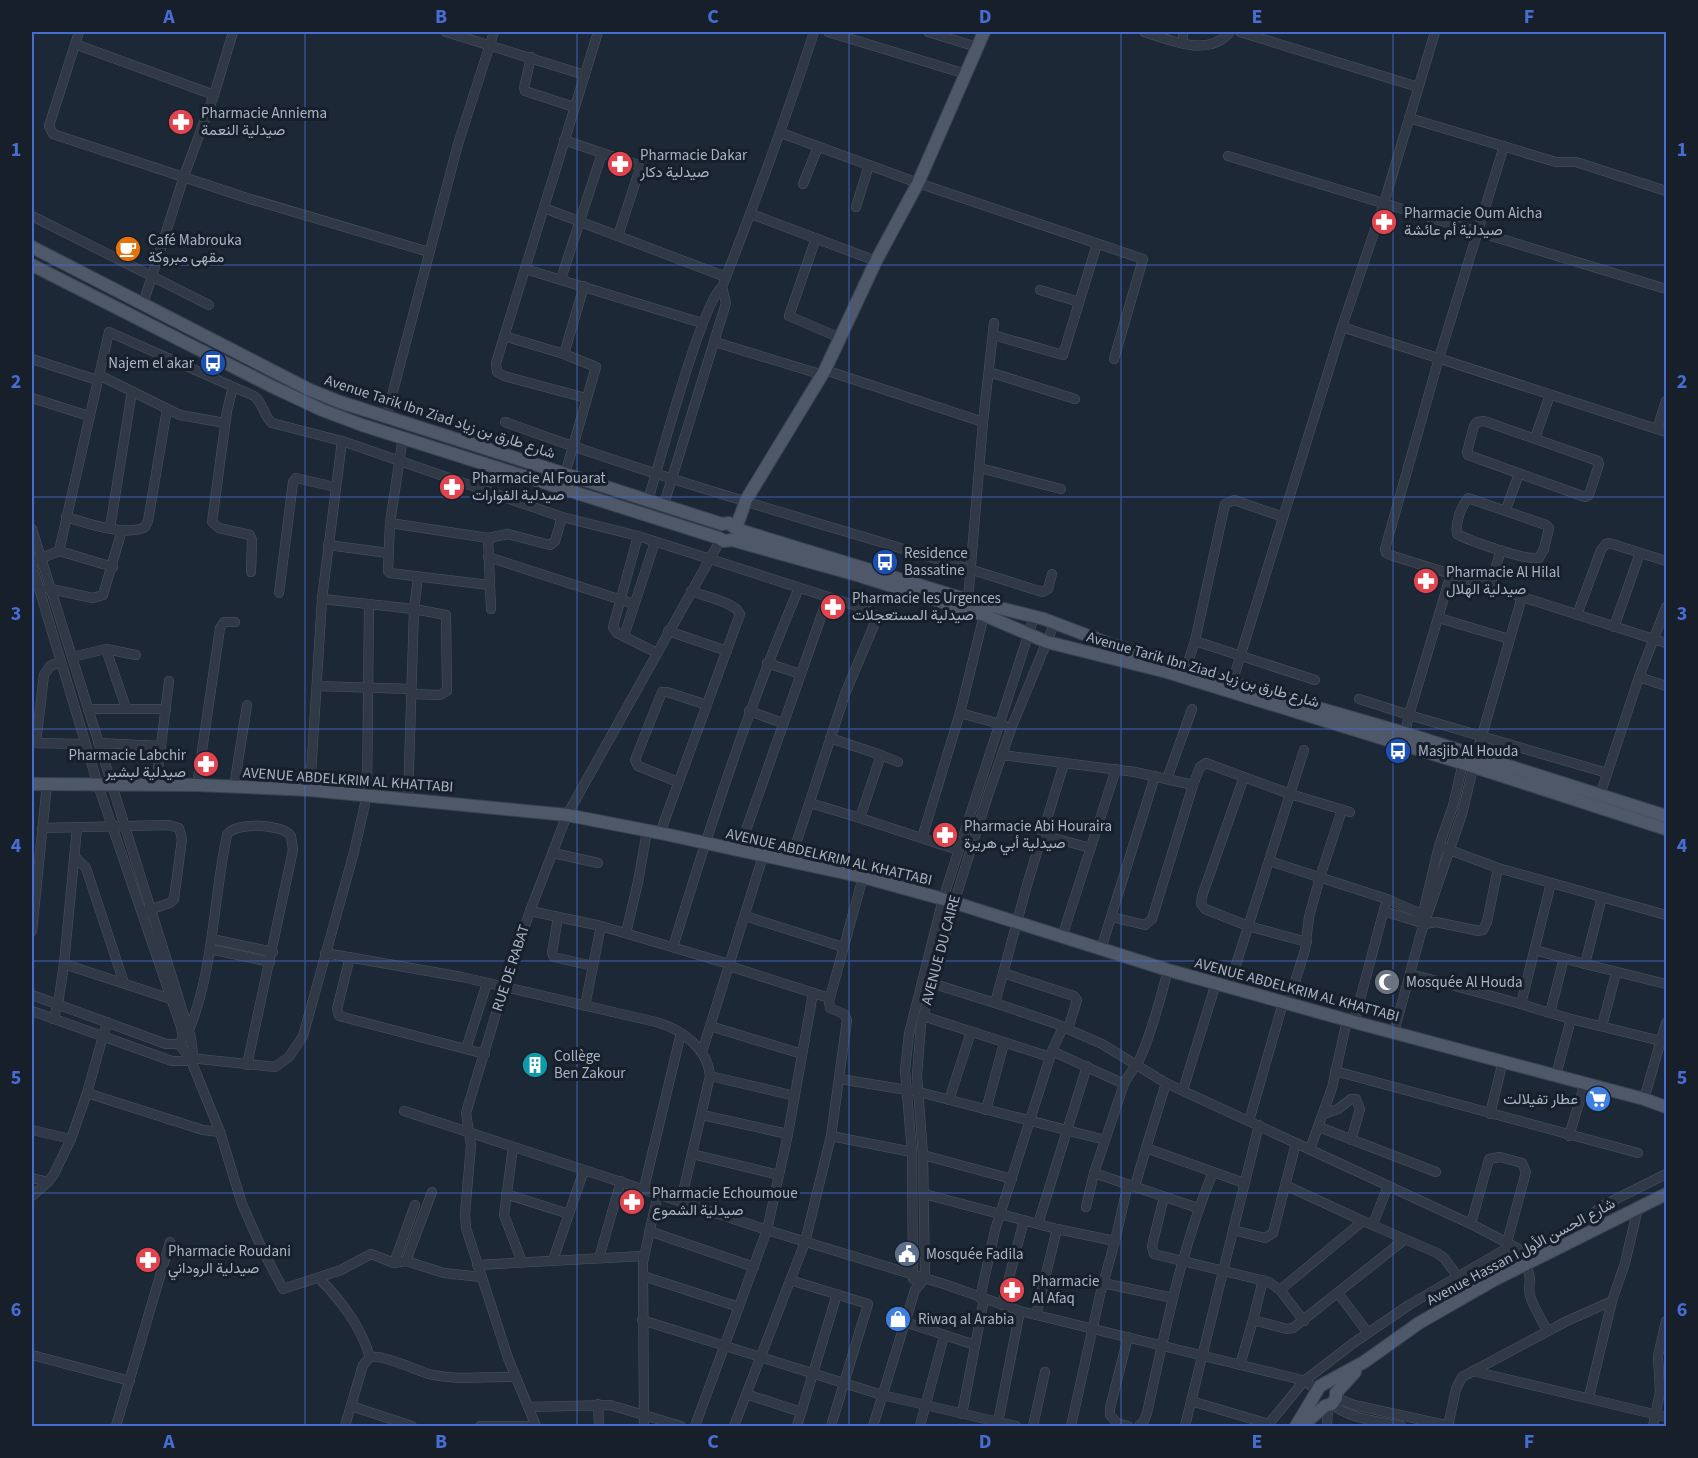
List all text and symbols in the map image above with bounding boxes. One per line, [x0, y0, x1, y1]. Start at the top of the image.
text: A [162, 3, 175, 31]
text: B [435, 3, 447, 31]
text: C [707, 3, 719, 31]
text: D [979, 3, 991, 31]
text: E [1252, 3, 1262, 31]
text: F [1524, 3, 1534, 31]
place label: Pharmacie Anniema صيدلية النعمة [201, 103, 327, 141]
pharmacy icon: Pharmacie Anniema صيدلية النعمة [166, 107, 196, 137]
text: 1 [11, 136, 21, 164]
text: 1 [1677, 136, 1687, 164]
place label: Pharmacie Dakar صيدلية دكار [639, 145, 748, 183]
pharmacy icon: Pharmacie Dakar صيدلية دكار [605, 149, 635, 179]
place label: Pharmacie Oum Aicha صيدلية أم عائشة [1404, 203, 1542, 241]
pharmacy icon: Pharmacie Oum Aicha صيدلية أم عائشة [1369, 207, 1399, 237]
place label: Café Mabrouka مقهى مبروكة [148, 230, 242, 268]
cafe icon: Café Mabrouka مقهى مبروكة [113, 234, 143, 264]
bus stop icon: Najem el akar [198, 348, 228, 378]
place label: Najem el akar [108, 353, 195, 374]
text: 2 [11, 368, 21, 396]
text: 2 [1677, 368, 1687, 396]
street label: Avenue Tarik Ibn Ziad شارع طارق بن زياد [322, 370, 558, 464]
place label: Pharmacie Al Fouarat صيدلية الفوارات [472, 468, 606, 506]
pharmacy icon: Pharmacie Al Fouarat صيدلية الفوارات [437, 472, 467, 502]
place label: Residence Bassatine [904, 543, 968, 581]
bus stop icon: Residence Bassatine [870, 547, 900, 577]
place label: Pharmacie Al Hilal صيدلية الهلال [1446, 562, 1560, 600]
pharmacy icon: Pharmacie Al Hilal صيدلية الهلال [1411, 566, 1441, 596]
place label: Pharmacie les Urgences صيدلية المستعجلات [852, 588, 1001, 626]
pharmacy icon: Pharmacie les Urgences صيدلية المستعجلات [818, 592, 848, 622]
text: 3 [11, 600, 21, 628]
text: 3 [1677, 600, 1687, 628]
street label: Avenue Tarik Ibn Ziad شارع طارق بن زياد [1084, 627, 1322, 713]
bus stop icon: Masjib Al Houda [1383, 736, 1413, 766]
place label: Masjib Al Houda [1418, 741, 1518, 762]
place label: Pharmacie Labchir صيدلية لبشير [69, 745, 187, 783]
pharmacy icon: Pharmacie Labchir صيدلية لبشير [191, 749, 221, 779]
street label: AVENUE ABDELKRIM AL KHATTABI [242, 762, 454, 798]
place label: Pharmacie Abi Houraira صيدلية أبي هريرة [964, 816, 1112, 856]
pharmacy icon: Pharmacie Abi Houraira صيدلية أبي هريرة [930, 820, 960, 850]
street label: AVENUE ABDELKRIM AL KHATTABI [724, 823, 934, 891]
text: 4 [11, 832, 22, 860]
text: 4 [1677, 832, 1688, 860]
street label: AVENUE DU CAIRE [916, 893, 966, 1007]
street label: RUE DE RABAT [487, 922, 535, 1014]
street label: AVENUE ABDELKRIM AL KHATTABI [1192, 953, 1402, 1027]
mosque icon: Mosquée Al Houda [1372, 967, 1402, 997]
place label: Mosquée Al Houda [1406, 972, 1523, 993]
place label: Collège Ben Zakour [554, 1046, 626, 1084]
building icon: Collège Ben Zakour [520, 1050, 550, 1080]
text: 5 [11, 1064, 21, 1092]
text: 5 [1677, 1064, 1687, 1092]
supermarket icon: عطار تفيلالت [1583, 1084, 1613, 1114]
place label: عطار تفيلالت [1503, 1089, 1578, 1110]
place label: Pharmacie Echoumoue صيدلية الشموع [652, 1183, 798, 1221]
pharmacy icon: Pharmacie Echoumoue صيدلية الشموع [617, 1187, 647, 1217]
street label: Avenue Hassan I شارع الحسن الأول [1423, 1193, 1619, 1311]
public building icon: Mosquée Fadila [892, 1239, 922, 1269]
place label: Pharmacie Roudani صيدلية الروداني [168, 1241, 291, 1281]
place label: Mosquée Fadila [926, 1244, 1024, 1265]
pharmacy icon: Pharmacie Roudani صيدلية الروداني [133, 1245, 163, 1275]
place label: Pharmacie Al Afaq [1032, 1271, 1099, 1309]
pharmacy icon: Pharmacie Al Afaq [997, 1275, 1027, 1305]
text: 6 [11, 1296, 21, 1324]
text: 6 [1677, 1296, 1687, 1324]
shop icon: Riwaq al Arabia [883, 1304, 913, 1334]
place label: Riwaq al Arabia [918, 1309, 1014, 1330]
text: A [162, 1428, 175, 1456]
text: B [435, 1428, 447, 1456]
text: C [707, 1428, 719, 1456]
text: D [979, 1428, 991, 1456]
text: E [1252, 1428, 1262, 1456]
text: F [1524, 1428, 1534, 1456]

